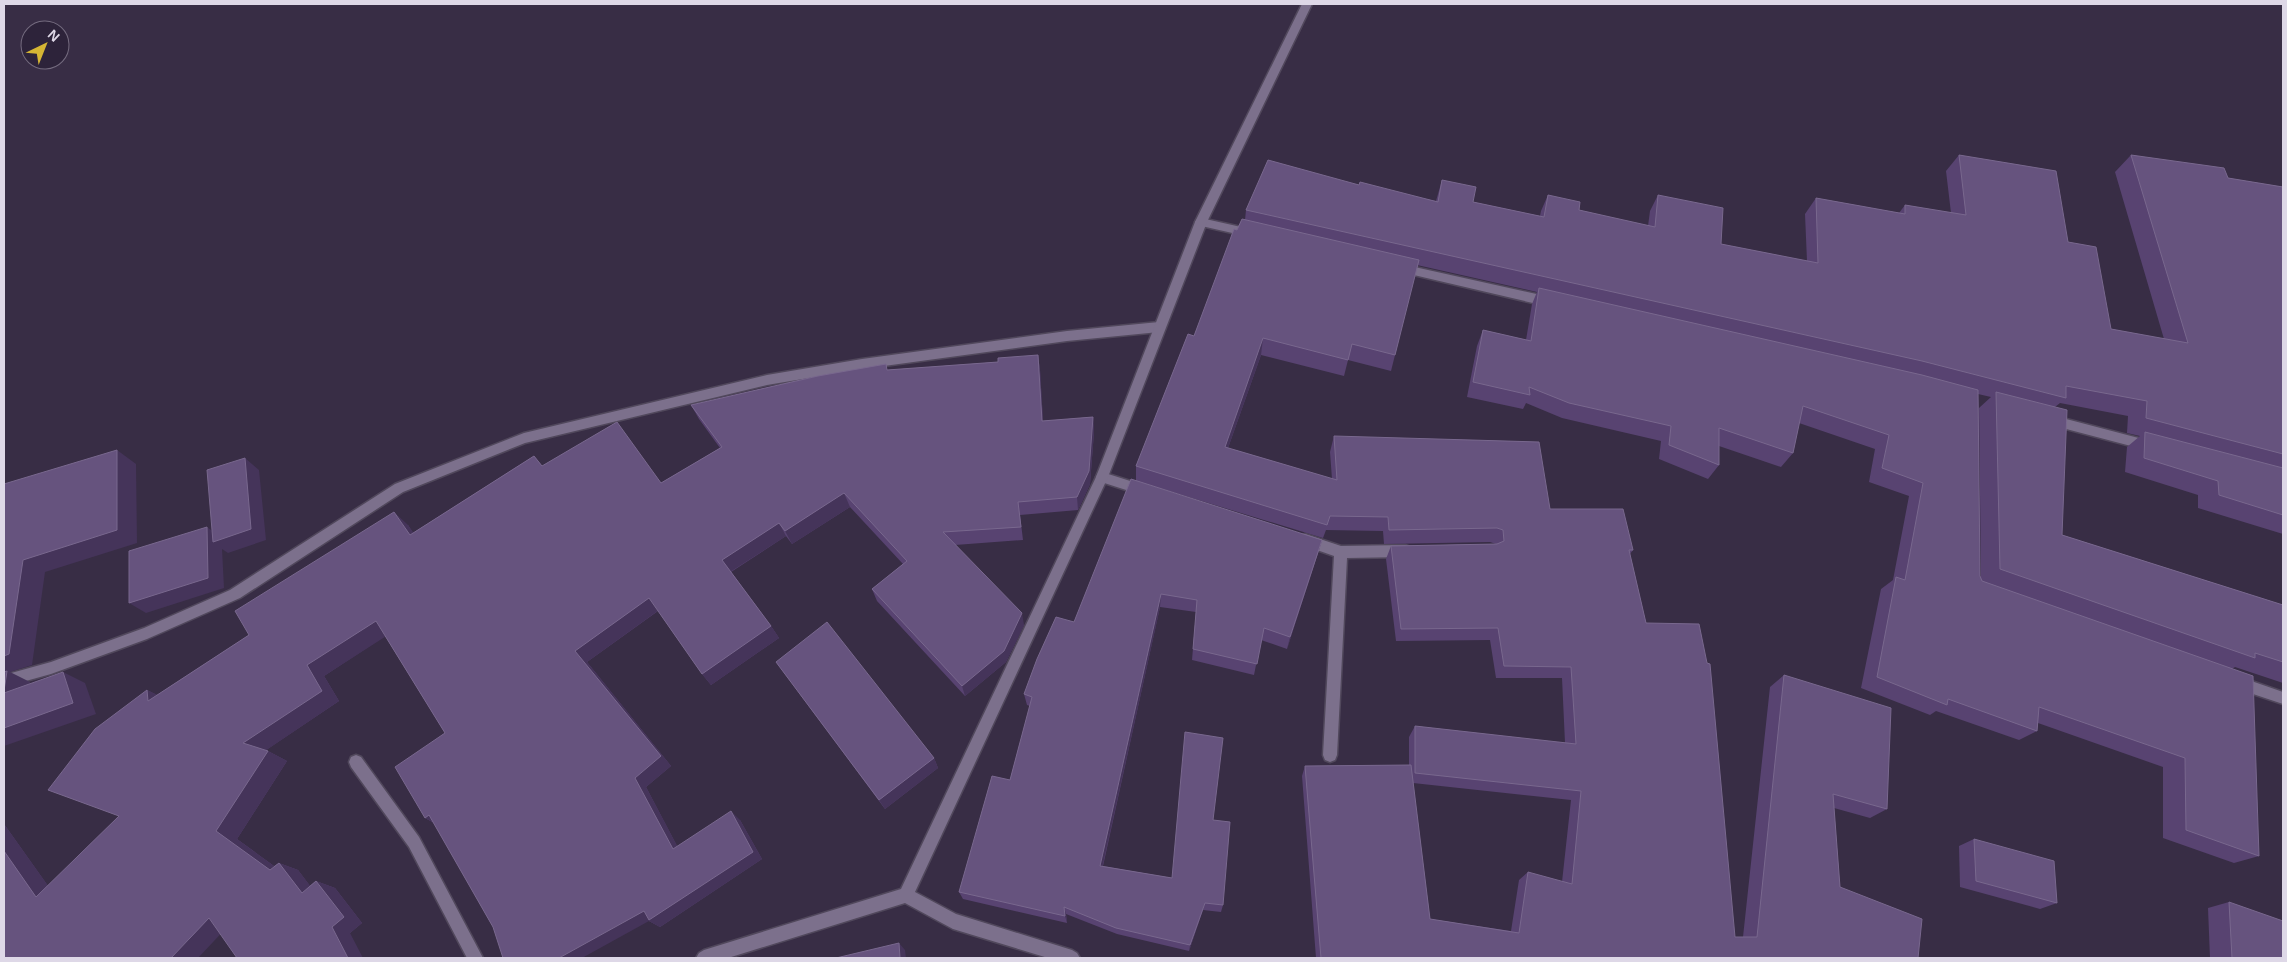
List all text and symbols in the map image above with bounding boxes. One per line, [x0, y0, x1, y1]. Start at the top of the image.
north arrow [20, 20, 70, 70]
text: N [45, 26, 63, 45]

